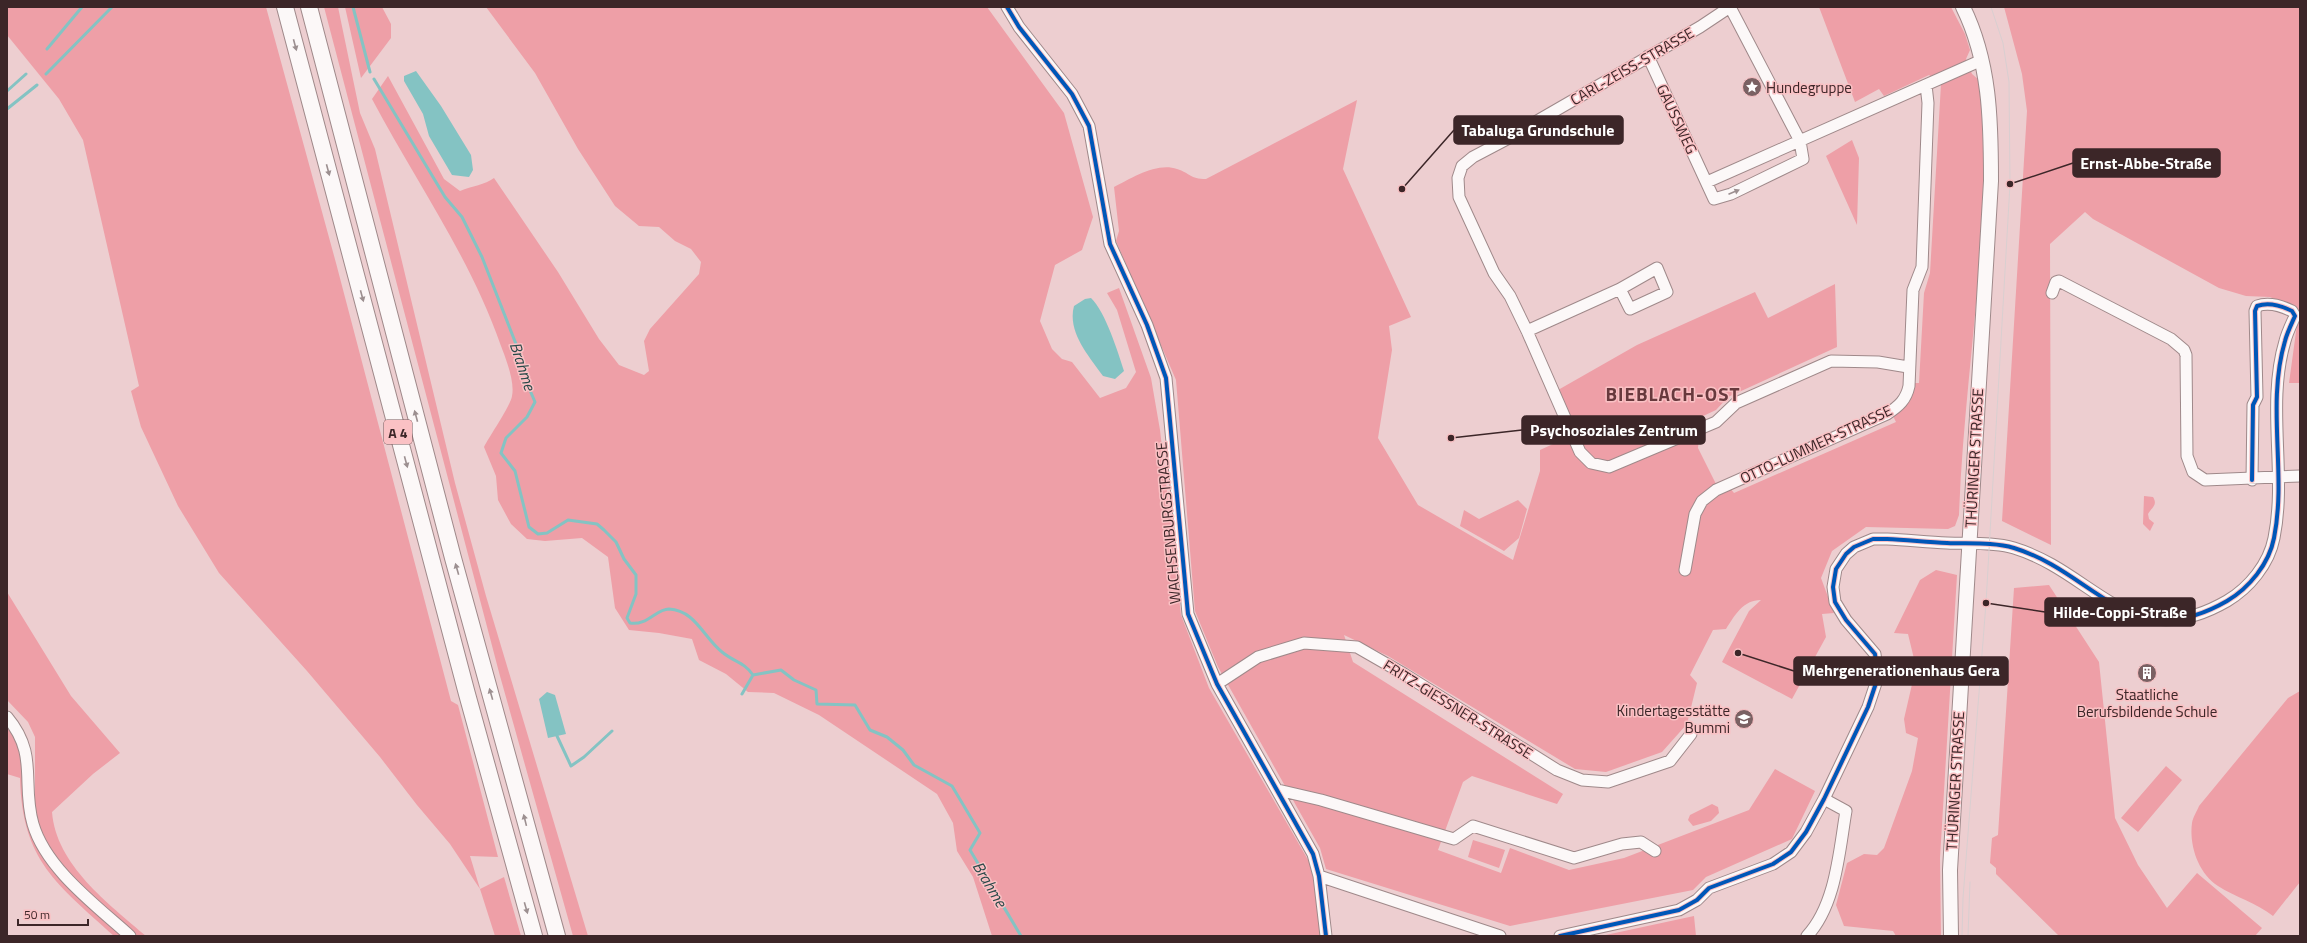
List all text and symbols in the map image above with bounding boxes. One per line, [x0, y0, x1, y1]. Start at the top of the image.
street label: CARL-ZEISS-STRASSE [1566, 21, 1698, 111]
one-way arrow [292, 39, 298, 51]
place icon: Hundegruppe [1741, 76, 1763, 98]
place label: Hundegruppe [1766, 76, 1852, 99]
street label: GAUSSWEG [1651, 80, 1703, 158]
callout: Tabaluga Grundschule [1454, 116, 1623, 144]
text: Tabaluga Grundschule [1462, 118, 1614, 142]
callout: Ernst-Abbe-Straße [2073, 149, 2220, 177]
text: Ernst-Abbe-Straße [2080, 151, 2212, 175]
one-way arrow [326, 164, 332, 177]
one-way arrow [1728, 189, 1739, 195]
one-way arrow [359, 290, 365, 302]
water label: Brahme [504, 339, 543, 395]
district label: BIEBLACH-OST [1606, 379, 1741, 408]
street label: THÜRINGER STRASSE [1959, 388, 1989, 528]
street label: OTTO-LUMMER-STRASSE [1736, 399, 1896, 489]
one-way arrow [413, 410, 419, 423]
callout: Psychosoziales Zentrum [1522, 416, 1705, 444]
text: Psychosoziales Zentrum [1530, 418, 1698, 442]
road number: A 4 [384, 420, 412, 444]
street label: WACHSENBURGSTRASSE [1149, 441, 1187, 605]
one-way arrow [403, 456, 409, 468]
one-way arrow [454, 563, 460, 575]
callout: Hilde-Coppi-Straße [2045, 598, 2195, 626]
text: Hilde-Coppi-Straße [2053, 600, 2187, 624]
street label: FRITZ-GIESSNER-STRASSE [1379, 654, 1537, 764]
callout: Mehrgenerationenhaus Gera [1794, 657, 2008, 685]
text: Mehrgenerationenhaus Gera [1802, 658, 2000, 682]
building icon: Staatliche Berufsbildende Schule [2136, 662, 2158, 684]
place label: Staatliche Berufsbildende Schule [2077, 683, 2217, 723]
one-way arrow [488, 688, 494, 700]
place label: Kindertagesstätte Bummi [1617, 699, 1730, 739]
school or university icon: Kindertagesstätte Bummi [1733, 708, 1755, 730]
street label: THÜRINGER STRASSE [1940, 711, 1970, 851]
one-way arrow [522, 814, 528, 826]
water label: Brahme [967, 856, 1014, 913]
scale bar [18, 901, 88, 927]
one-way arrow [523, 902, 529, 914]
text: 50 m [24, 905, 50, 924]

